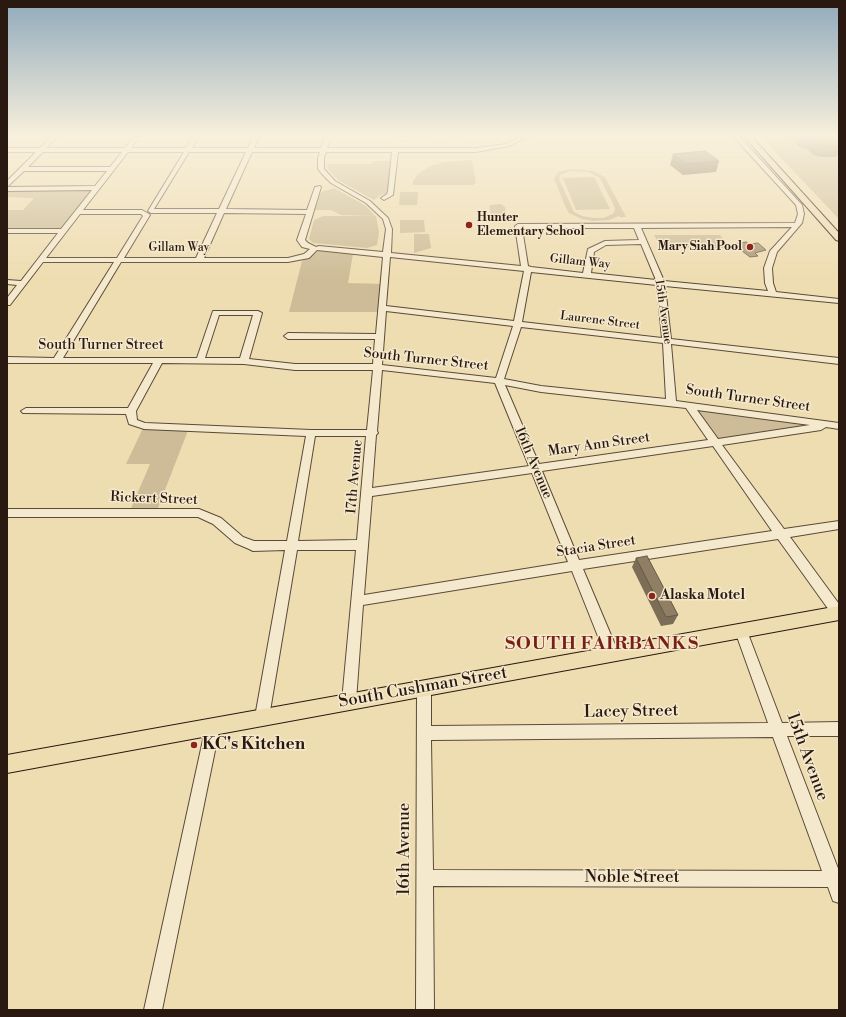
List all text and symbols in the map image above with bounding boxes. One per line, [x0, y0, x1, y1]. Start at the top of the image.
place label: Hunter Elementary School [477, 211, 584, 239]
marker: Hunter Elementary School [464, 220, 474, 230]
place label: Mary Siah Pool [658, 240, 742, 254]
street label: Gillam Way [149, 241, 209, 255]
marker: Mary Siah Pool [745, 242, 755, 252]
street label: Gillam Way [549, 252, 611, 272]
street label: 15th Avenue [651, 279, 675, 345]
street label: Laurene Street [559, 309, 641, 333]
street label: South Turner Street [38, 338, 164, 354]
street label: South Turner Street [363, 345, 489, 375]
street label: South Turner Street [685, 382, 811, 416]
street label: 16th Avenue [510, 425, 556, 501]
street label: Mary Ann Street [547, 430, 651, 460]
street label: 17th Avenue [343, 439, 367, 515]
street label: Rickert Street [110, 489, 198, 509]
street label: Stacia Street [555, 532, 637, 562]
place label: Alaska Motel [660, 588, 745, 604]
marker: Alaska Motel [647, 591, 657, 601]
district label: SOUTH FAIRBANKS [505, 634, 699, 656]
street label: South Cushman Street [337, 663, 509, 713]
street label: Lacey Street [583, 701, 679, 723]
street label: 15th Avenue [782, 710, 832, 804]
place label: KC's Kitchen [202, 735, 305, 755]
marker: KC's Kitchen [189, 740, 199, 750]
street label: 16th Avenue [395, 803, 415, 895]
street label: Noble Street [585, 868, 679, 888]

